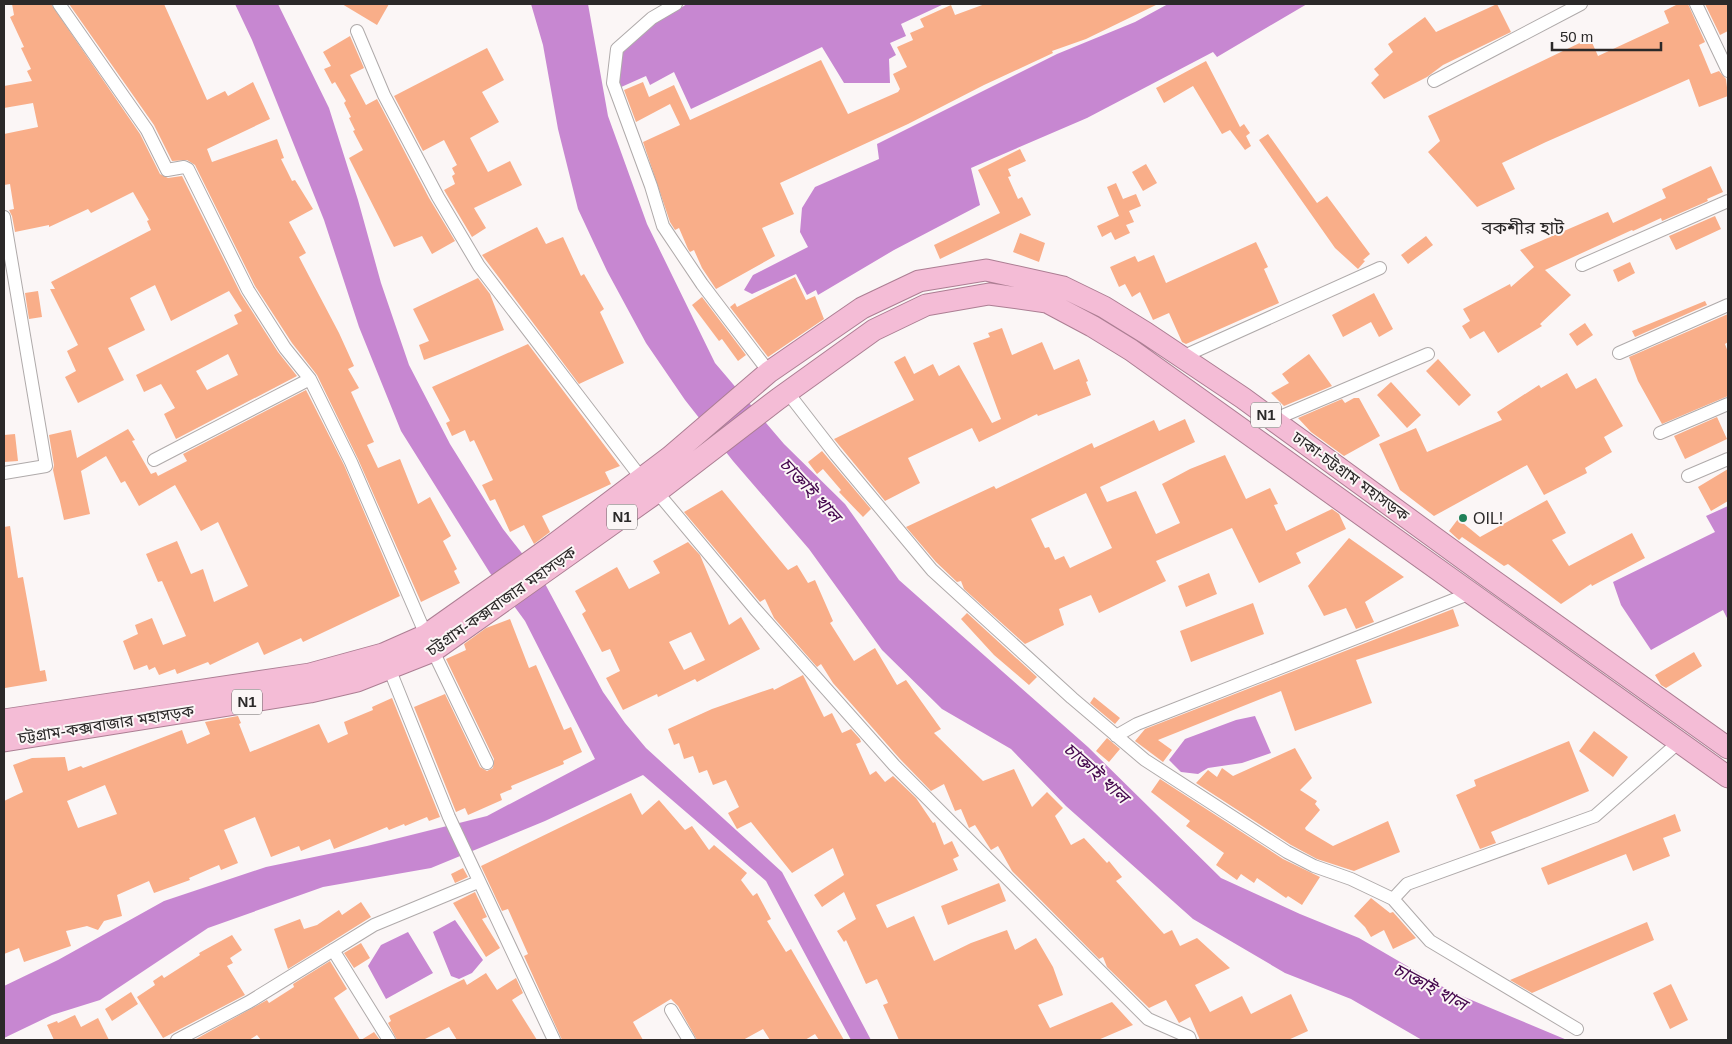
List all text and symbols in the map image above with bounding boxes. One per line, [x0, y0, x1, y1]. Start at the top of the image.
scale bar [1552, 20, 1661, 52]
text: 50 m [1560, 28, 1593, 45]
district label: বকশীর হাট [1481, 218, 1565, 238]
road number: N1 [1251, 402, 1281, 428]
street label: ঢাকা-চট্টগ্রাম মহাসড়ক [1288, 427, 1414, 525]
water label: চাক্তাই খাল [775, 453, 848, 529]
road number: N1 [607, 504, 637, 530]
place label: OIL! [1473, 510, 1503, 527]
marker: OIL! [1457, 512, 1469, 524]
street label: চট্টগ্রাম-কক্সবাজার মহাসড়ক [422, 542, 580, 660]
road number: N1 [232, 690, 262, 714]
street label: চট্টগ্রাম-কক্সবাজার মহাসড়ক [16, 701, 196, 747]
water label: চাক্তাই খাল [1060, 738, 1136, 810]
water label: চাক্তাই খাল [1390, 958, 1474, 1016]

